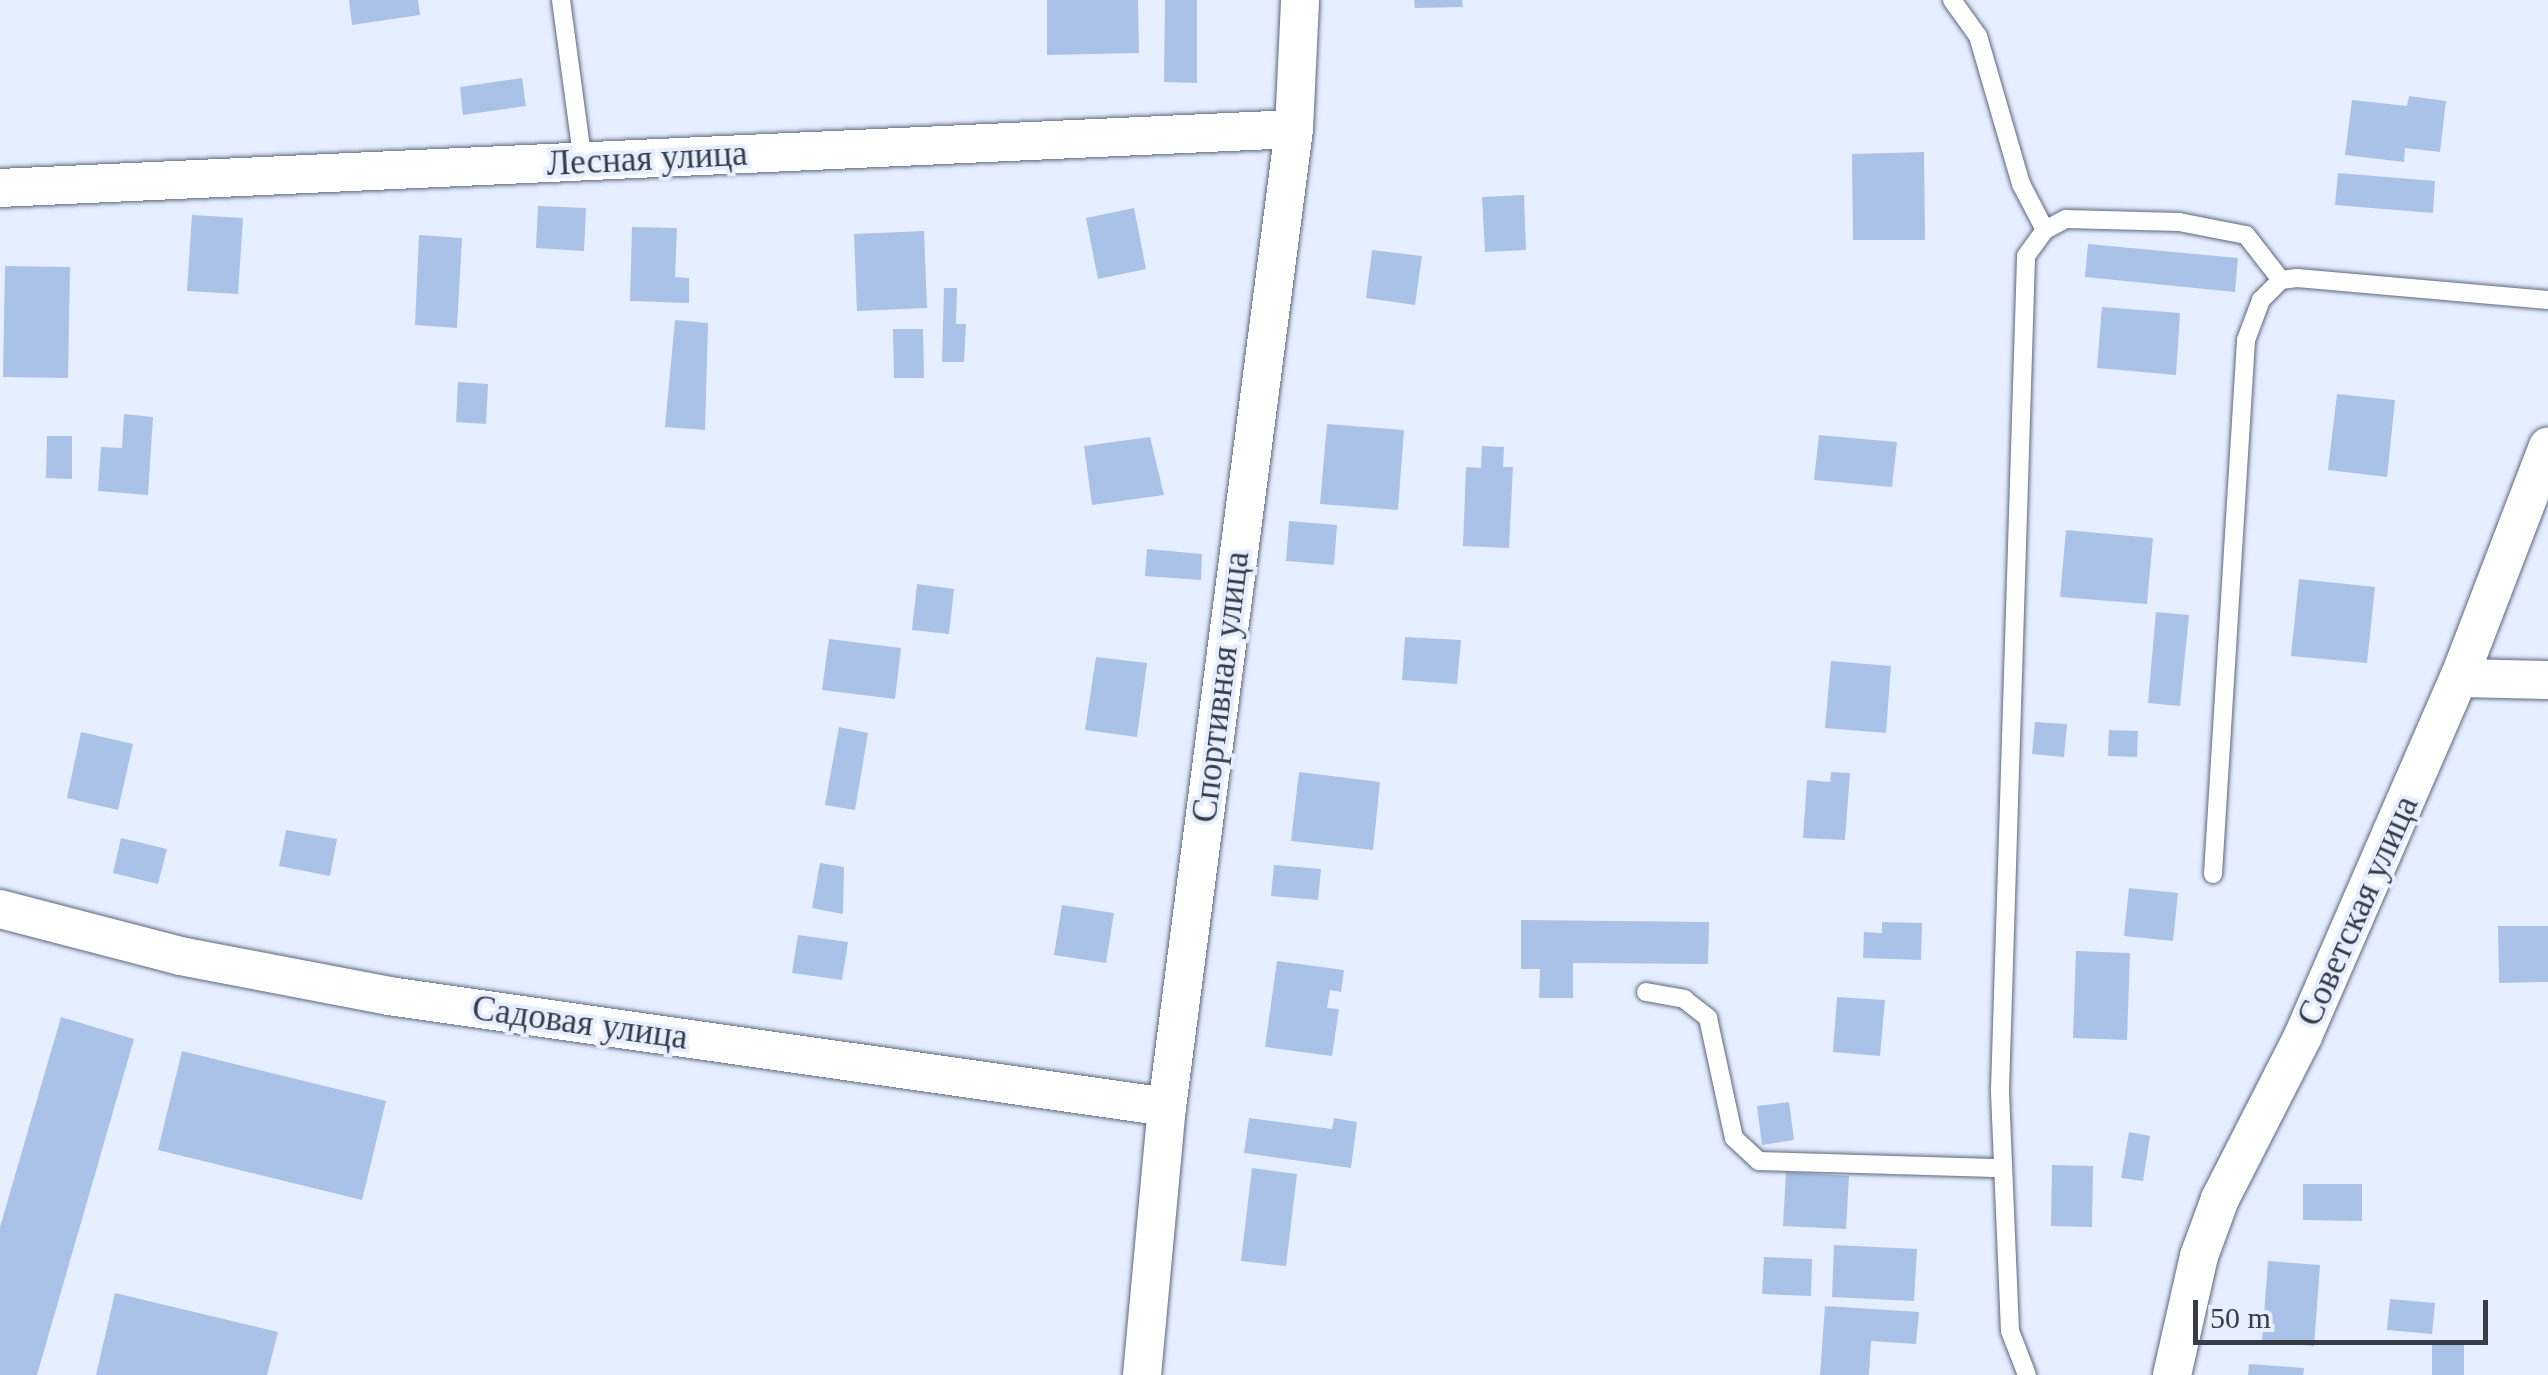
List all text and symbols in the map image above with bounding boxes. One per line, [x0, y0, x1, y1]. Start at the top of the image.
street label: Лесная улица [546, 133, 748, 185]
street label: Спортивная улица [1184, 549, 1258, 825]
street label: Советская улица [2289, 790, 2427, 1032]
street label: Садовая улица [470, 987, 690, 1059]
scale bar [2198, 1280, 2493, 1342]
text: 50 m [2210, 1301, 2271, 1334]

